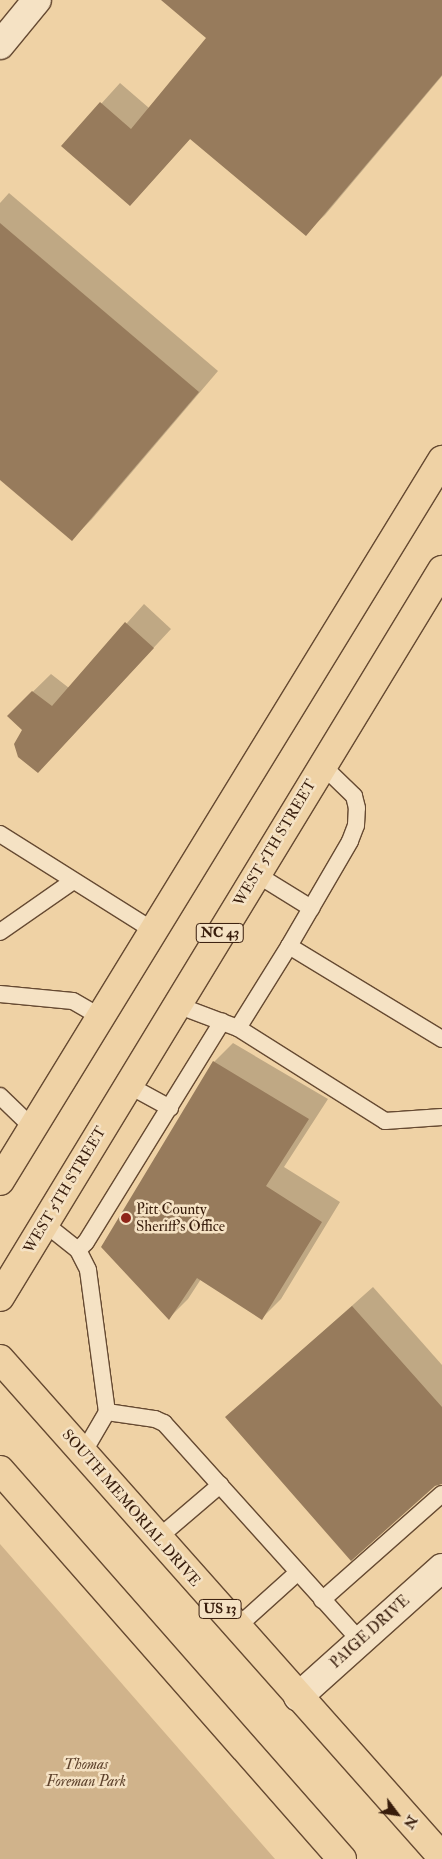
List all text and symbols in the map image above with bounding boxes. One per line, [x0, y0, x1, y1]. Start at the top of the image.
street label: WEST 5TH STREET [230, 776, 320, 910]
road number: NC 43 [195, 921, 245, 944]
street label: WEST 5TH STREET [20, 1123, 110, 1257]
place label: Pitt County Sheriff's Office [136, 1200, 225, 1235]
marker: Pitt County Sheriff's Office [120, 1212, 132, 1224]
street label: SOUTH MEMORIAL DRIVE [58, 1426, 204, 1590]
street label: PAIGE DRIVE [327, 1592, 413, 1672]
road number: US 13 [198, 1598, 242, 1620]
park label: Thomas Foreman Park [46, 1755, 126, 1790]
north arrow [372, 1789, 422, 1839]
text: N [400, 1812, 421, 1832]

